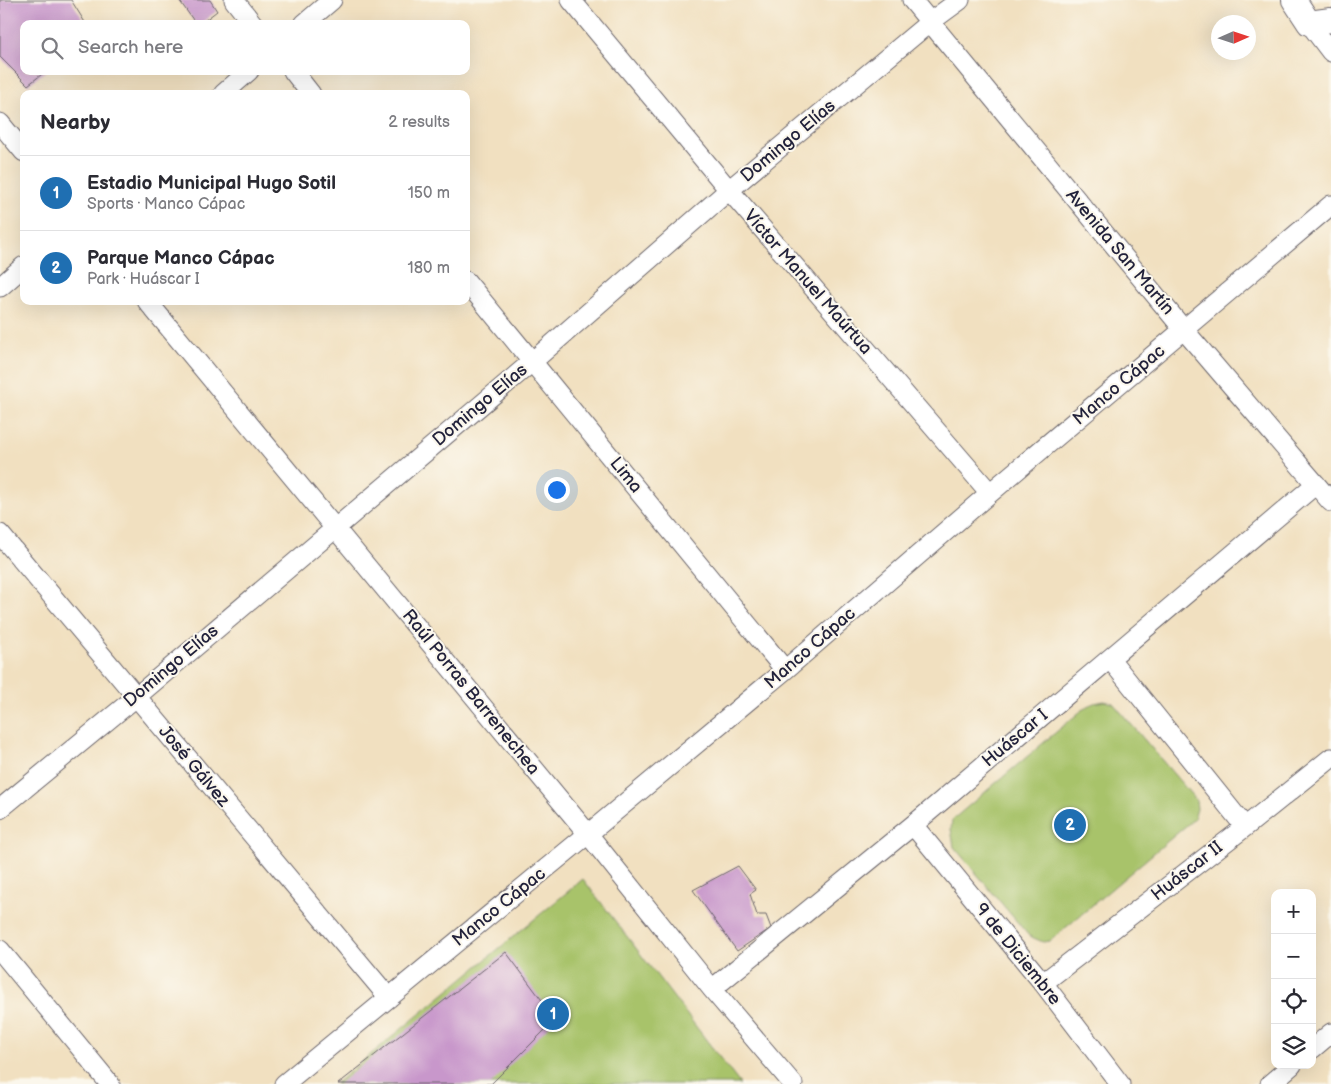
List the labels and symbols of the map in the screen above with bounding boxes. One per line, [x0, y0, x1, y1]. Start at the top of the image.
north arrow [1211, 15, 1256, 60]
street label: Domingo Elías [736, 95, 840, 187]
street label: Avenida San Martín [1061, 185, 1179, 319]
street label: Víctor Manuel Maúrtua [739, 205, 877, 359]
street label: Manco Cápac [1069, 340, 1169, 430]
street label: Domingo Elías [428, 359, 532, 451]
street label: Lima [605, 453, 647, 497]
your location [544, 477, 570, 503]
street label: Manco Cápac [760, 603, 860, 693]
street label: Raúl Porras Barrenechea [398, 605, 544, 779]
street label: Domingo Elías [119, 620, 223, 712]
street label: Huáscar I [978, 705, 1052, 771]
street label: José Gálvez [154, 721, 234, 811]
pin: 2 [1054, 806, 1086, 844]
street label: Huáscar II [1147, 837, 1227, 905]
street label: Manco Cápac [448, 863, 550, 951]
street label: 9 de Diciembre [971, 899, 1066, 1009]
pin: 1 [537, 995, 569, 1033]

